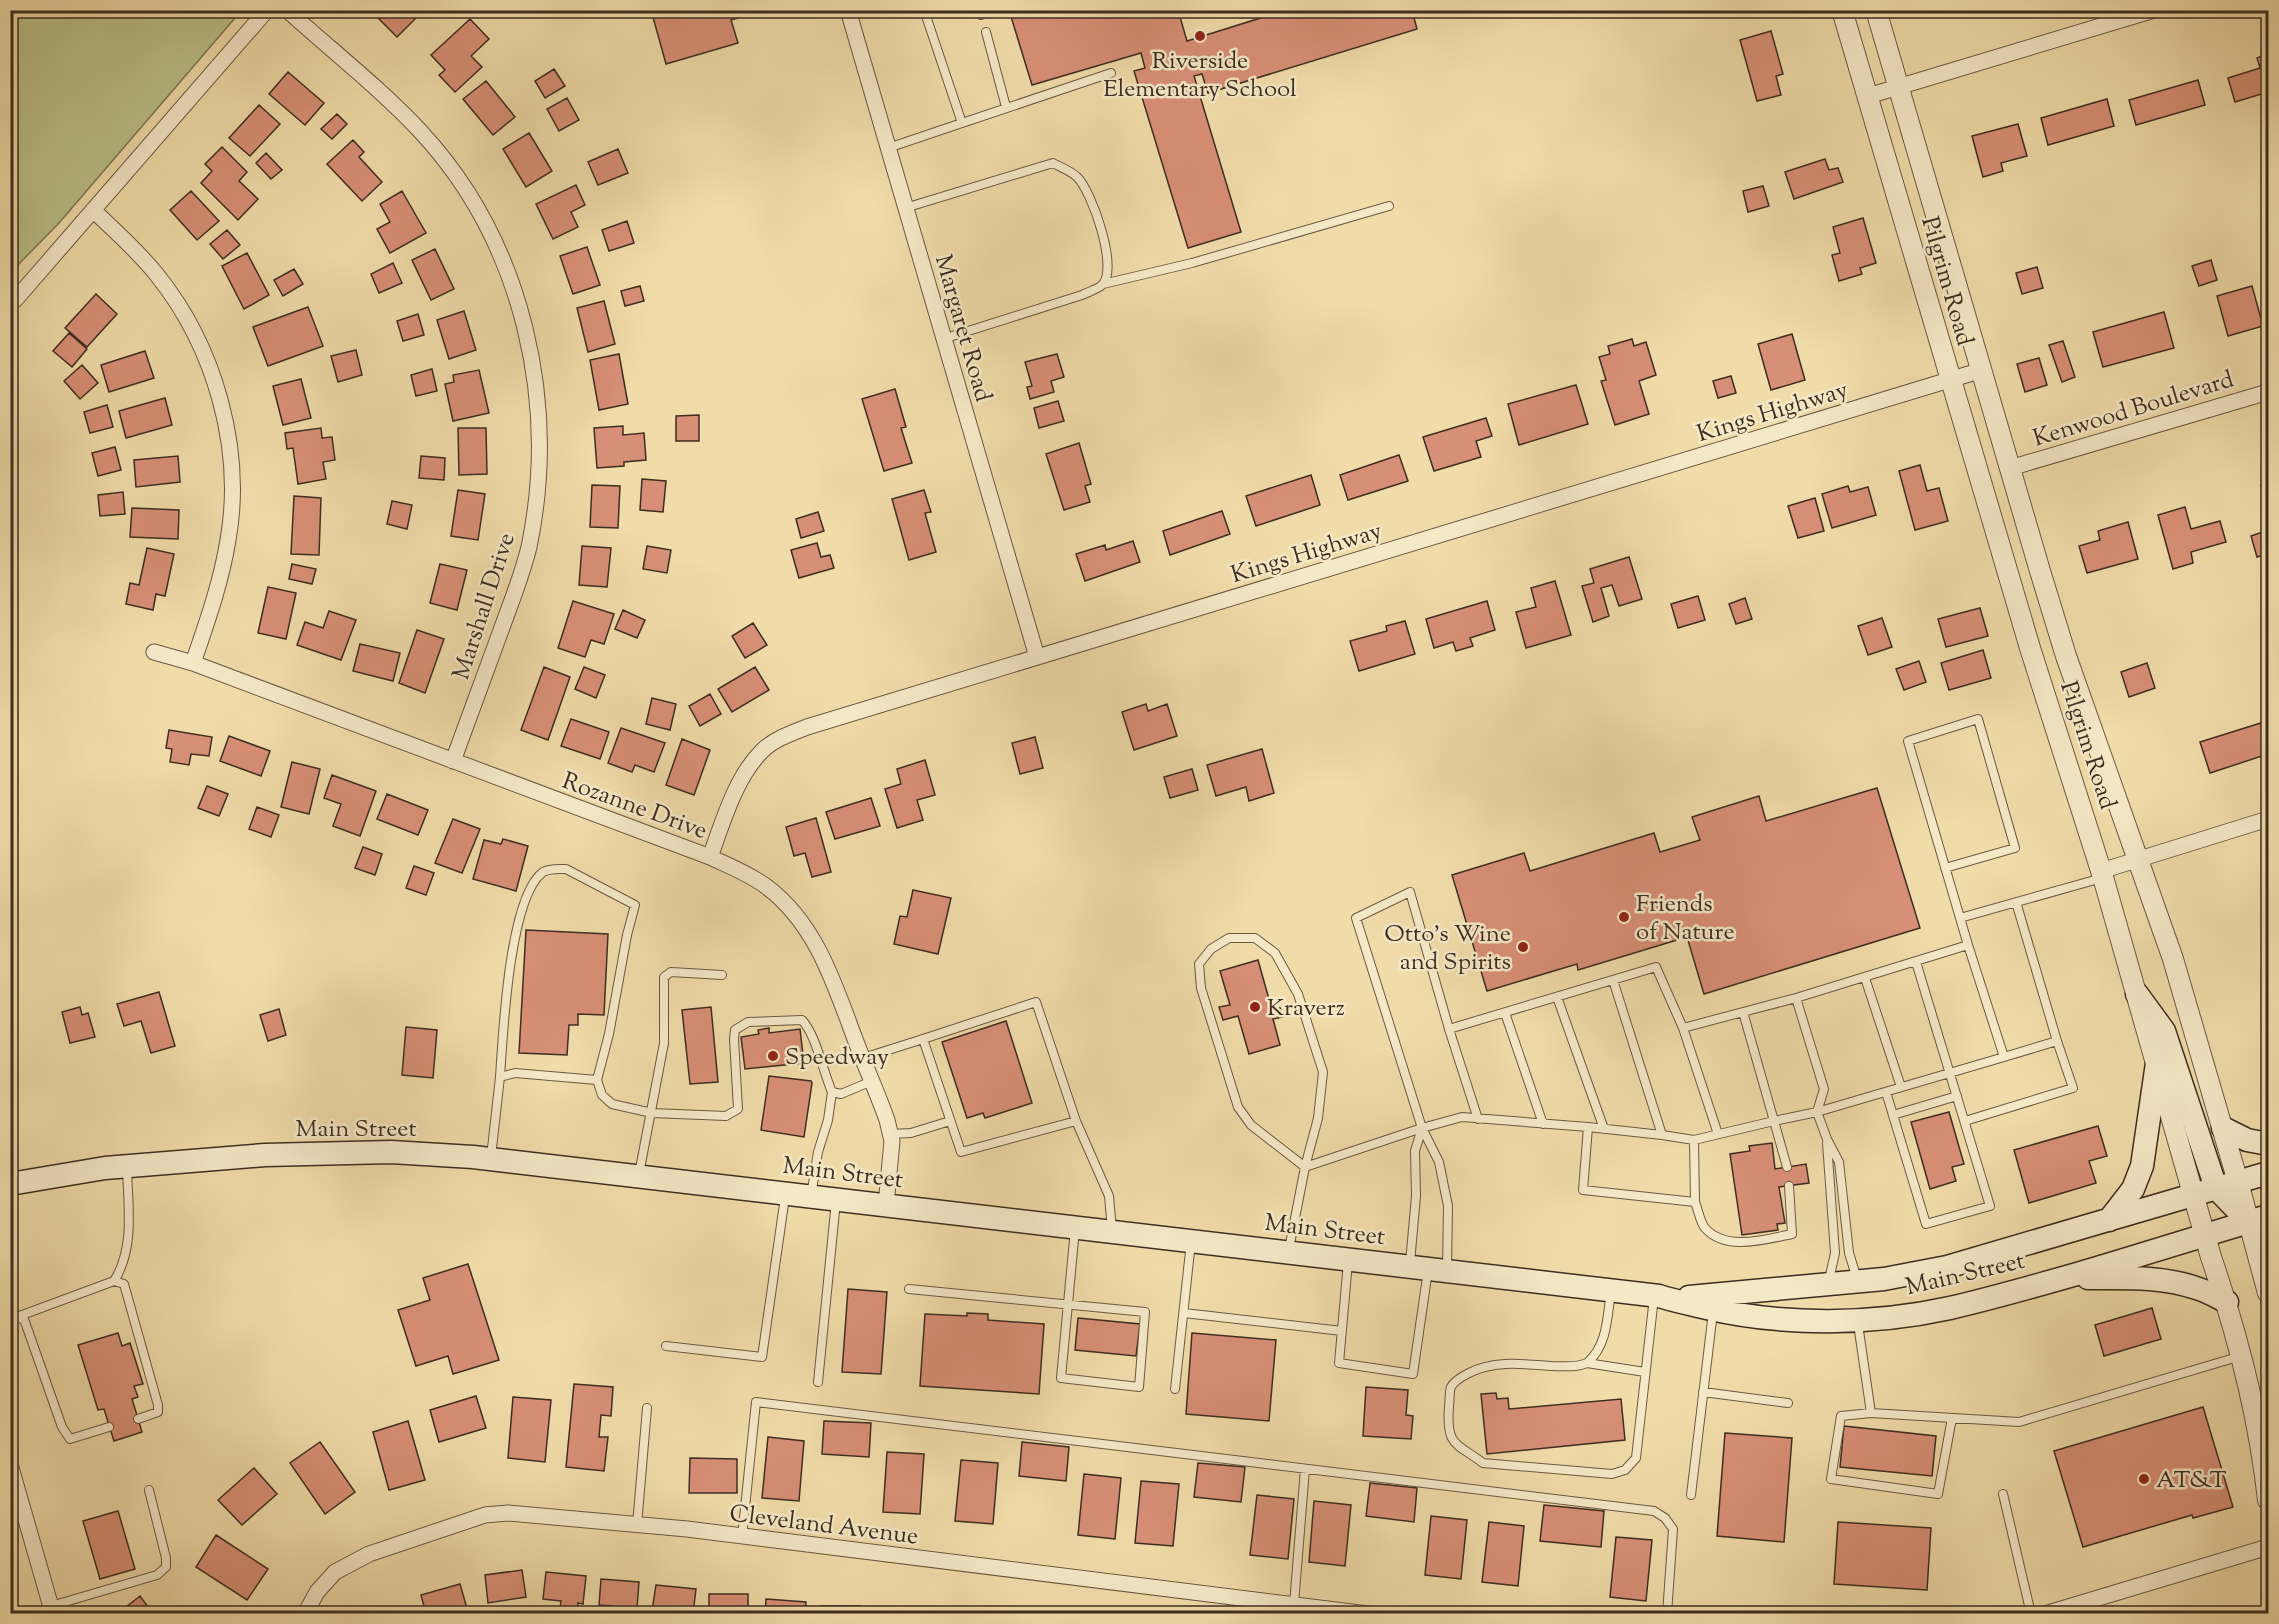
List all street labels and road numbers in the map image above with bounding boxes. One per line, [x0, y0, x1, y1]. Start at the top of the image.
street label: Pilgrim Road [1911, 213, 1981, 351]
street label: Margaret Road [925, 251, 999, 407]
street label: Kenwood Boulevard [2029, 363, 2239, 457]
street label: Kings Highway [1693, 374, 1852, 452]
street label: Kings Highway [1227, 515, 1386, 593]
street label: Marshall Drive [445, 529, 525, 684]
street label: Pilgrim Road [2050, 677, 2124, 814]
street label: Rozanne Drive [557, 765, 712, 849]
street label: Main Street [295, 1113, 417, 1147]
street label: Main Street [781, 1150, 905, 1198]
street label: Main Street [1263, 1207, 1387, 1255]
street label: Main Street [1903, 1245, 2028, 1305]
street label: Cleveland Avenue [727, 1498, 920, 1554]

